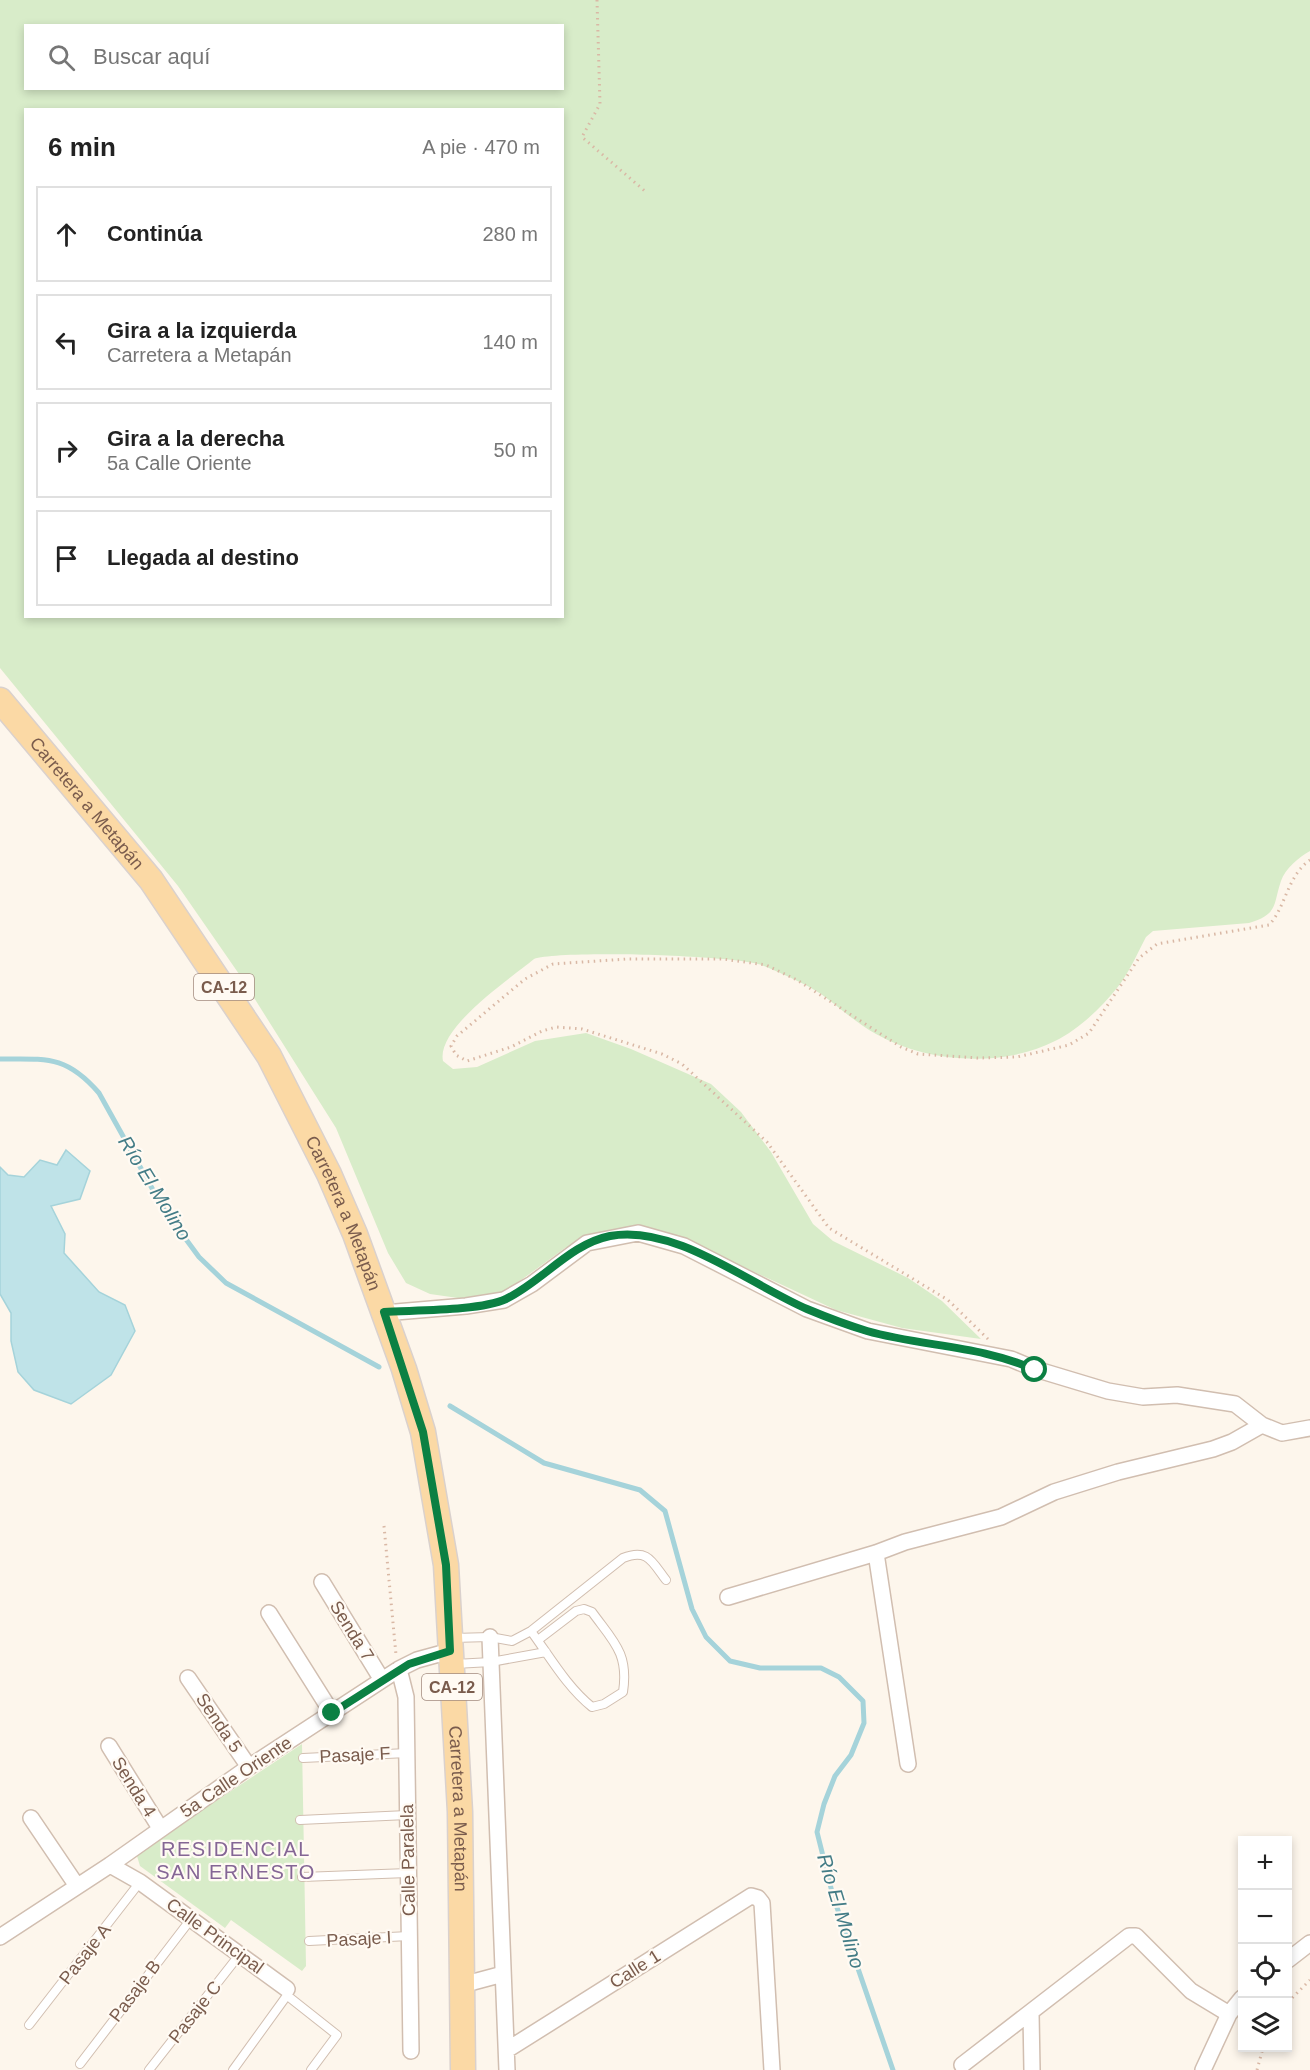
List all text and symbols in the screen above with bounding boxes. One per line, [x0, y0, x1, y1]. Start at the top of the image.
search box [24, 24, 564, 90]
icon: search [45, 41, 78, 74]
text: Buscar aquí [93, 44, 210, 69]
text: 6 min [48, 132, 116, 162]
text: A pie · 470 m [422, 136, 540, 158]
icon: ahead [50, 218, 83, 251]
text: Continúa [107, 221, 202, 246]
text: 280 m [482, 223, 538, 245]
text: Gira a la izquierda [107, 318, 297, 343]
icon: left [50, 326, 83, 359]
text: 140 m [482, 331, 538, 353]
text: Carretera a Metapán [107, 344, 292, 366]
text: Gira a la derecha [107, 426, 284, 451]
icon: right [50, 434, 83, 467]
text: 50 m [494, 439, 538, 461]
text: 5a Calle Oriente [107, 452, 252, 474]
icon: arrive [50, 542, 83, 575]
text: Llegada al destino [107, 545, 299, 570]
street label: Carretera a Metapán [26, 733, 148, 874]
road number: CA-12 [194, 974, 254, 1000]
water label: Río El Molino [114, 1132, 196, 1244]
street label: Carretera a Metapán [301, 1133, 385, 1293]
route start [1021, 1356, 1047, 1382]
street label: Senda 7 [326, 1597, 378, 1665]
road number: CA-12 [422, 1674, 482, 1700]
street label: Senda 5 [192, 1690, 246, 1756]
route end [318, 1699, 344, 1725]
street label: Carretera a Metapán [445, 1725, 471, 1892]
street label: 5a Calle Oriente [176, 1732, 296, 1822]
street label: Pasaje F [319, 1743, 391, 1767]
street label: Senda 4 [108, 1753, 160, 1821]
street label: Calle Paralela [397, 1803, 419, 1916]
map controls [1238, 1836, 1292, 2052]
button: + [1238, 1836, 1292, 1890]
district label: RESIDENCIAL SAN ERNESTO [156, 1838, 316, 1883]
water label: Río El Molino [813, 1851, 869, 1971]
button: − [1238, 1890, 1292, 1944]
street label: Calle Principal [163, 1894, 267, 1978]
street label: Pasaje A [55, 1920, 115, 1988]
street label: Pasaje I [326, 1927, 392, 1951]
button: locate [1238, 1944, 1292, 1998]
street label: Calle 1 [606, 1946, 664, 1992]
street label: Pasaje B [105, 1956, 165, 2026]
street label: Pasaje C [165, 1977, 225, 2047]
button: layers [1238, 1998, 1292, 2052]

